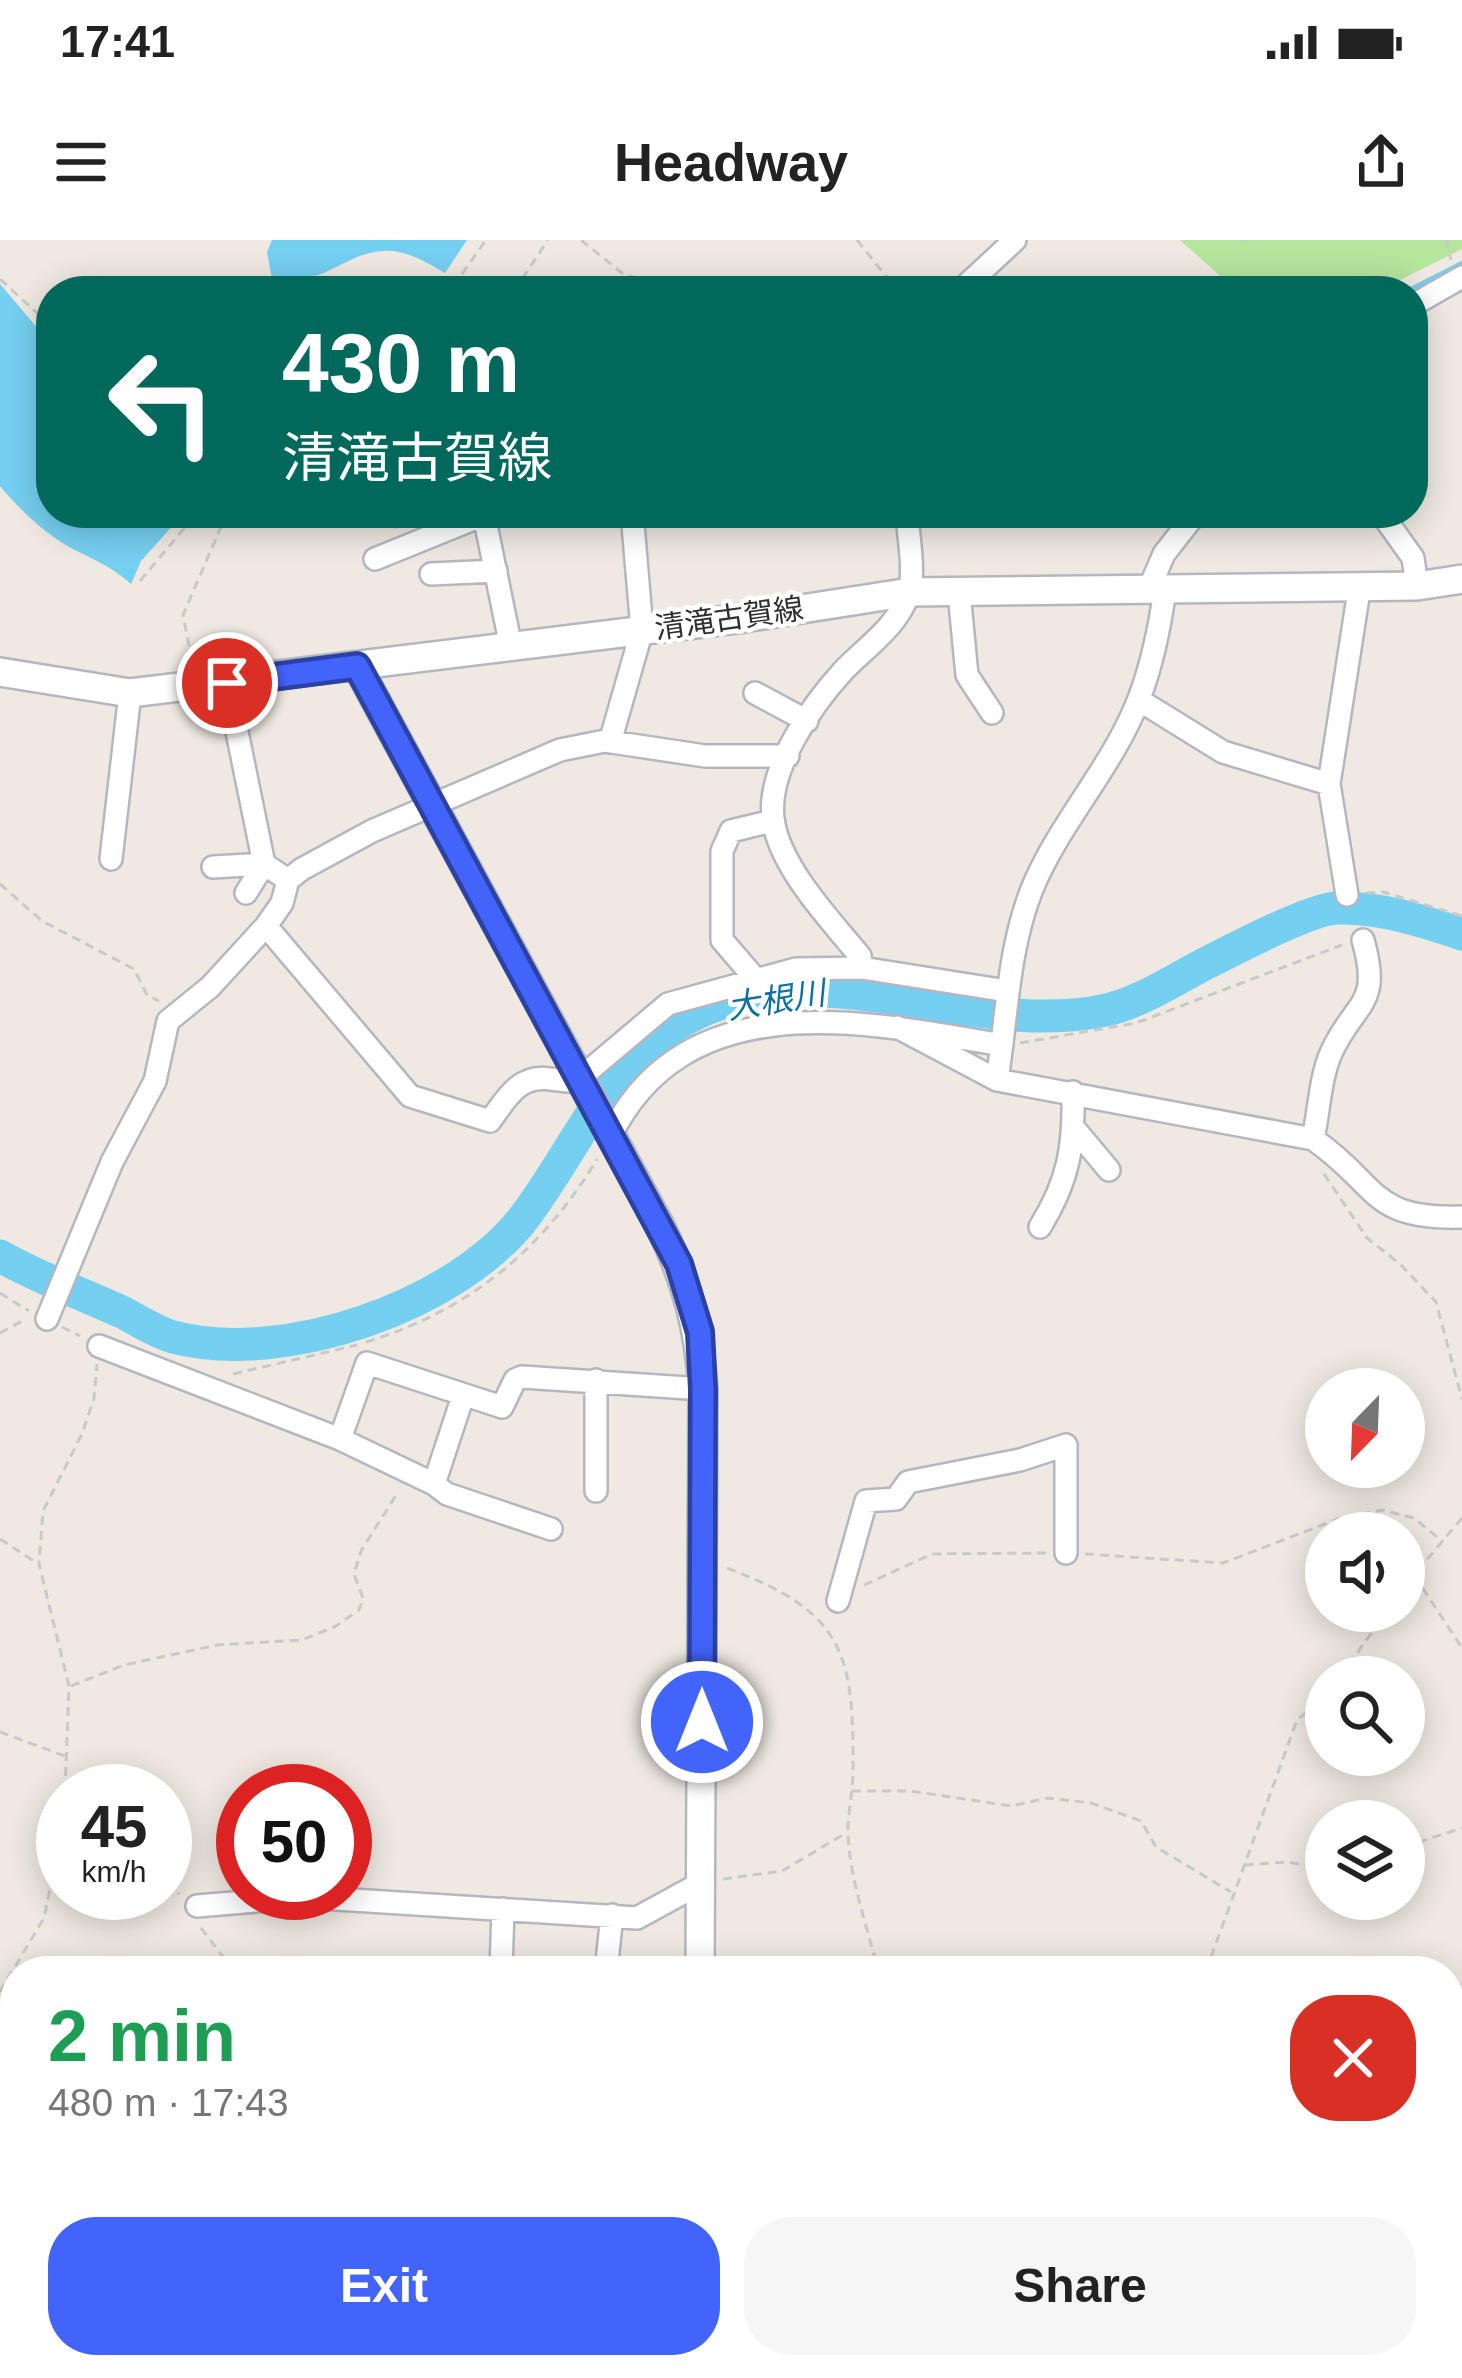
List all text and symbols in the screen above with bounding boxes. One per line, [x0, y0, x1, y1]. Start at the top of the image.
text: 17:41 [60, 16, 175, 67]
icon: menu [48, 129, 114, 195]
icon: share [1348, 129, 1414, 195]
text: Headway [614, 132, 848, 192]
text: 430 m [282, 316, 520, 410]
icon: left [84, 324, 240, 480]
text: 清滝古賀線 [282, 428, 552, 488]
street label: 清滝古賀線 [652, 591, 806, 645]
pin [176, 632, 278, 734]
icon: arrive [194, 650, 260, 716]
water label: 大根川 [724, 974, 831, 1026]
north arrow [1305, 1368, 1425, 1488]
map controls [1305, 1368, 1425, 1920]
button: sound [1305, 1512, 1425, 1632]
button: search [1305, 1656, 1425, 1776]
position arrow [639, 1659, 765, 1785]
speed limit sign: 50 [216, 1764, 372, 1920]
text: 45 [81, 1793, 147, 1860]
button: layers [1305, 1800, 1425, 1920]
text: km/h [81, 1855, 147, 1888]
button: close [1290, 1995, 1416, 2121]
text: 2 min [48, 1996, 236, 2076]
text: 480 m · 17:43 [48, 2081, 289, 2124]
button: Exit [48, 2217, 720, 2355]
button: Share [744, 2217, 1416, 2355]

